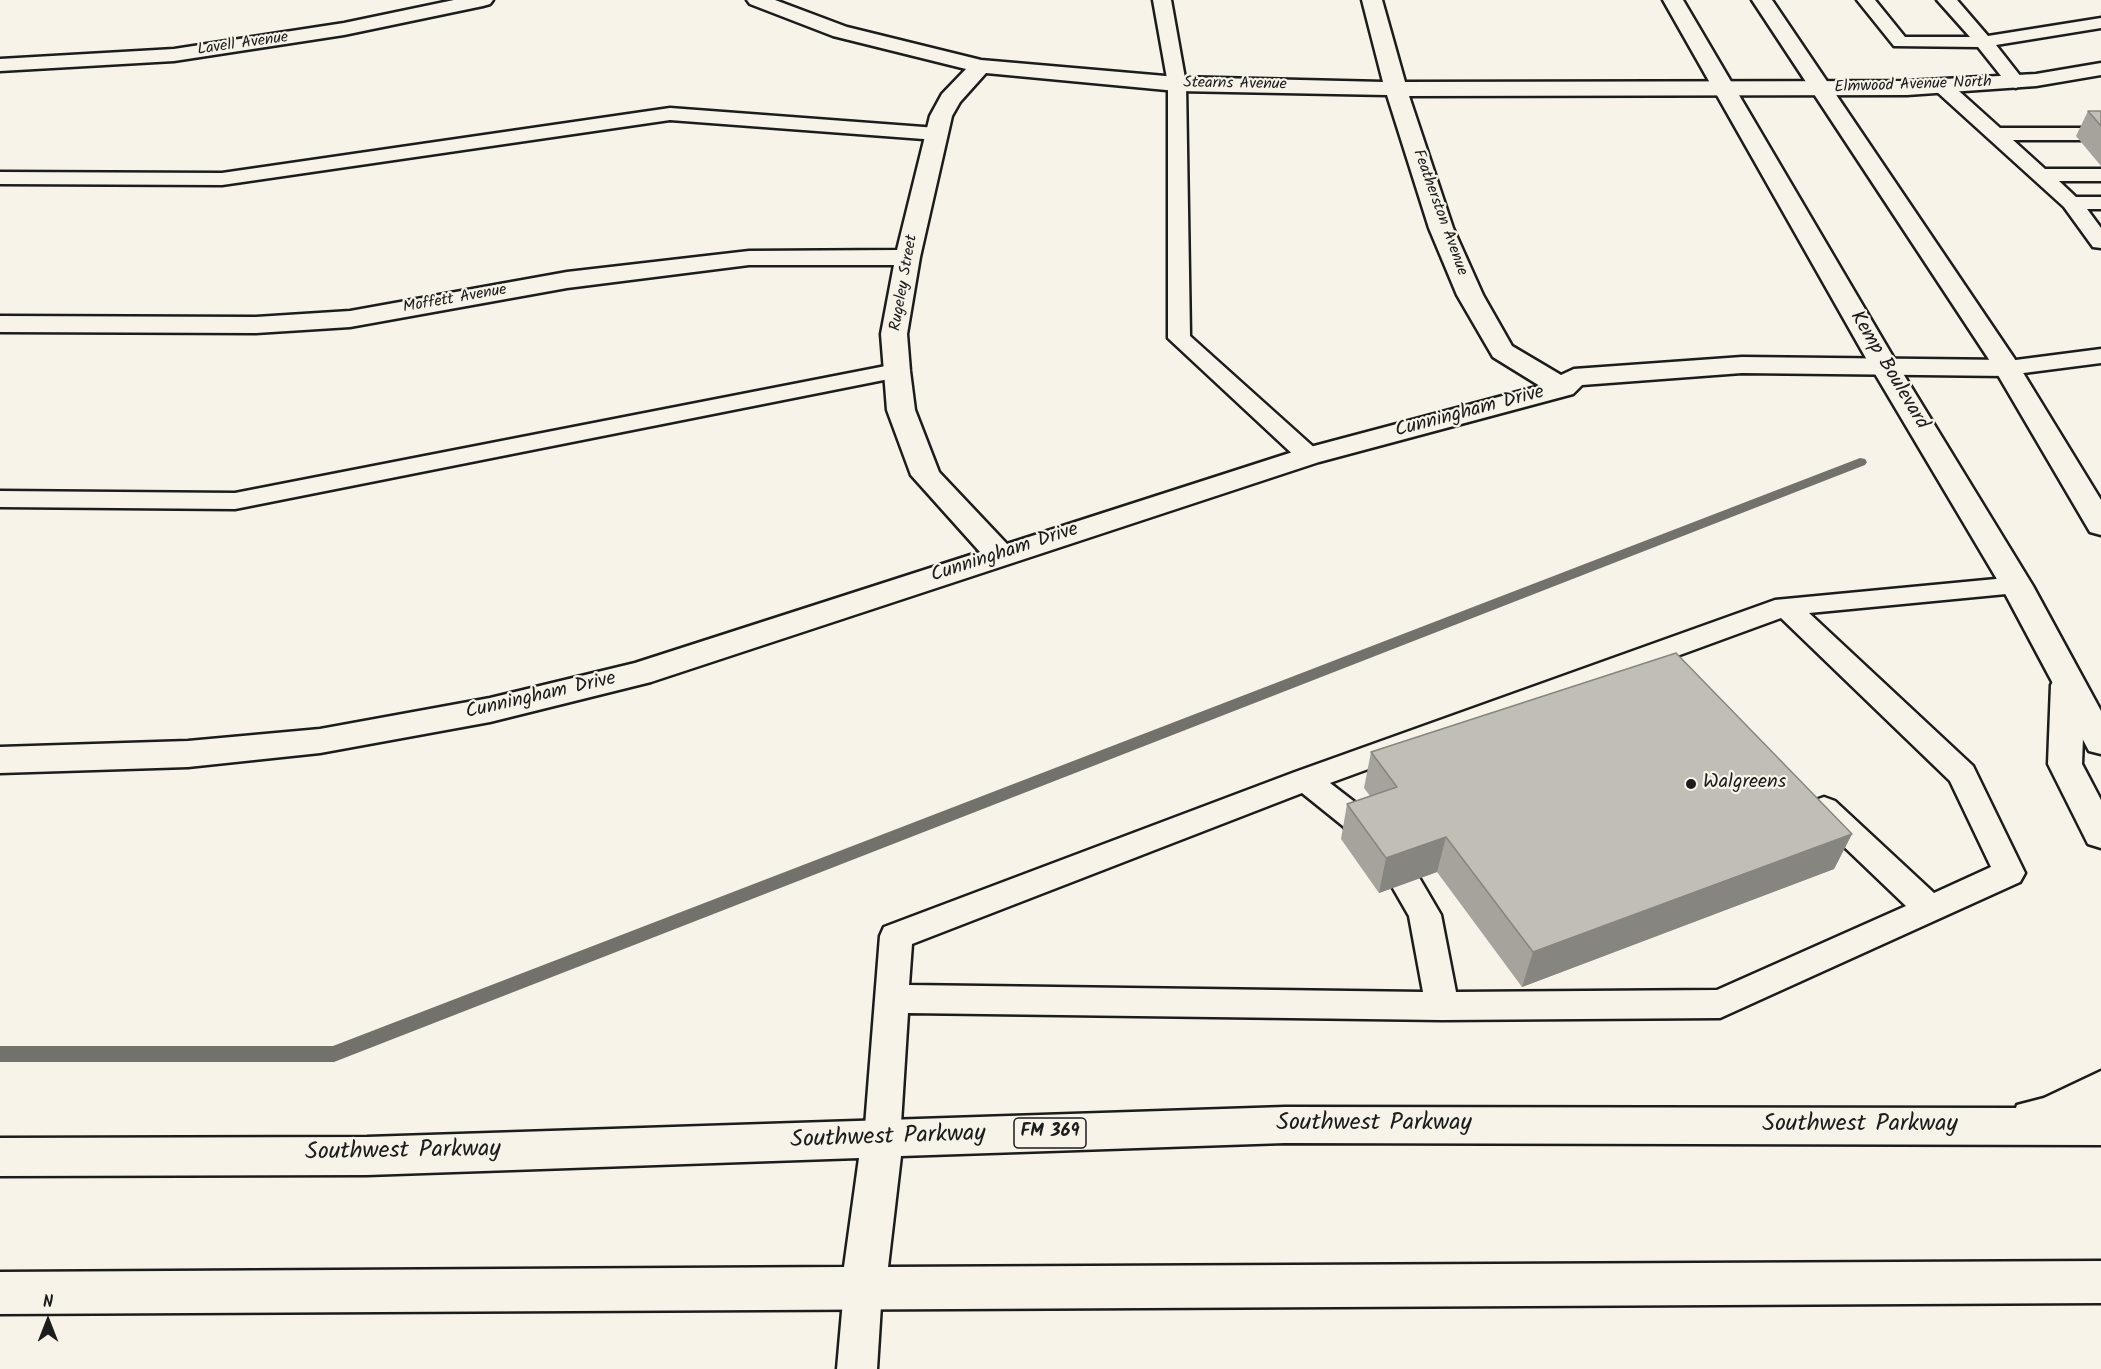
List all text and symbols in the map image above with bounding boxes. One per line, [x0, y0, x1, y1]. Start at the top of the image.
street label: Lavell Avenue [196, 29, 290, 61]
street label: Stearns Avenue [1183, 74, 1287, 96]
street label: Elmwood Avenue North [1834, 74, 1992, 98]
street label: Featherston Avenue [1407, 147, 1471, 279]
street label: Rugeley Street [887, 233, 923, 333]
street label: Moffett Avenue [402, 281, 508, 319]
street label: Kemp Boulevard [1843, 307, 1933, 435]
street label: Cunningham Drive [1393, 382, 1547, 444]
street label: Cunningham Drive [928, 519, 1082, 589]
street label: Cunningham Drive [463, 668, 619, 726]
place label: Walgreens [1703, 772, 1786, 796]
marker: Walgreens [1684, 777, 1698, 791]
street label: Southwest Parkway [1276, 1111, 1472, 1139]
street label: Southwest Parkway [1762, 1112, 1958, 1140]
road number: FM 369 [1014, 1118, 1086, 1148]
street label: Southwest Parkway [790, 1121, 986, 1157]
street label: Southwest Parkway [305, 1137, 501, 1169]
text: N [43, 1290, 53, 1315]
north arrow [18, 1291, 78, 1351]

